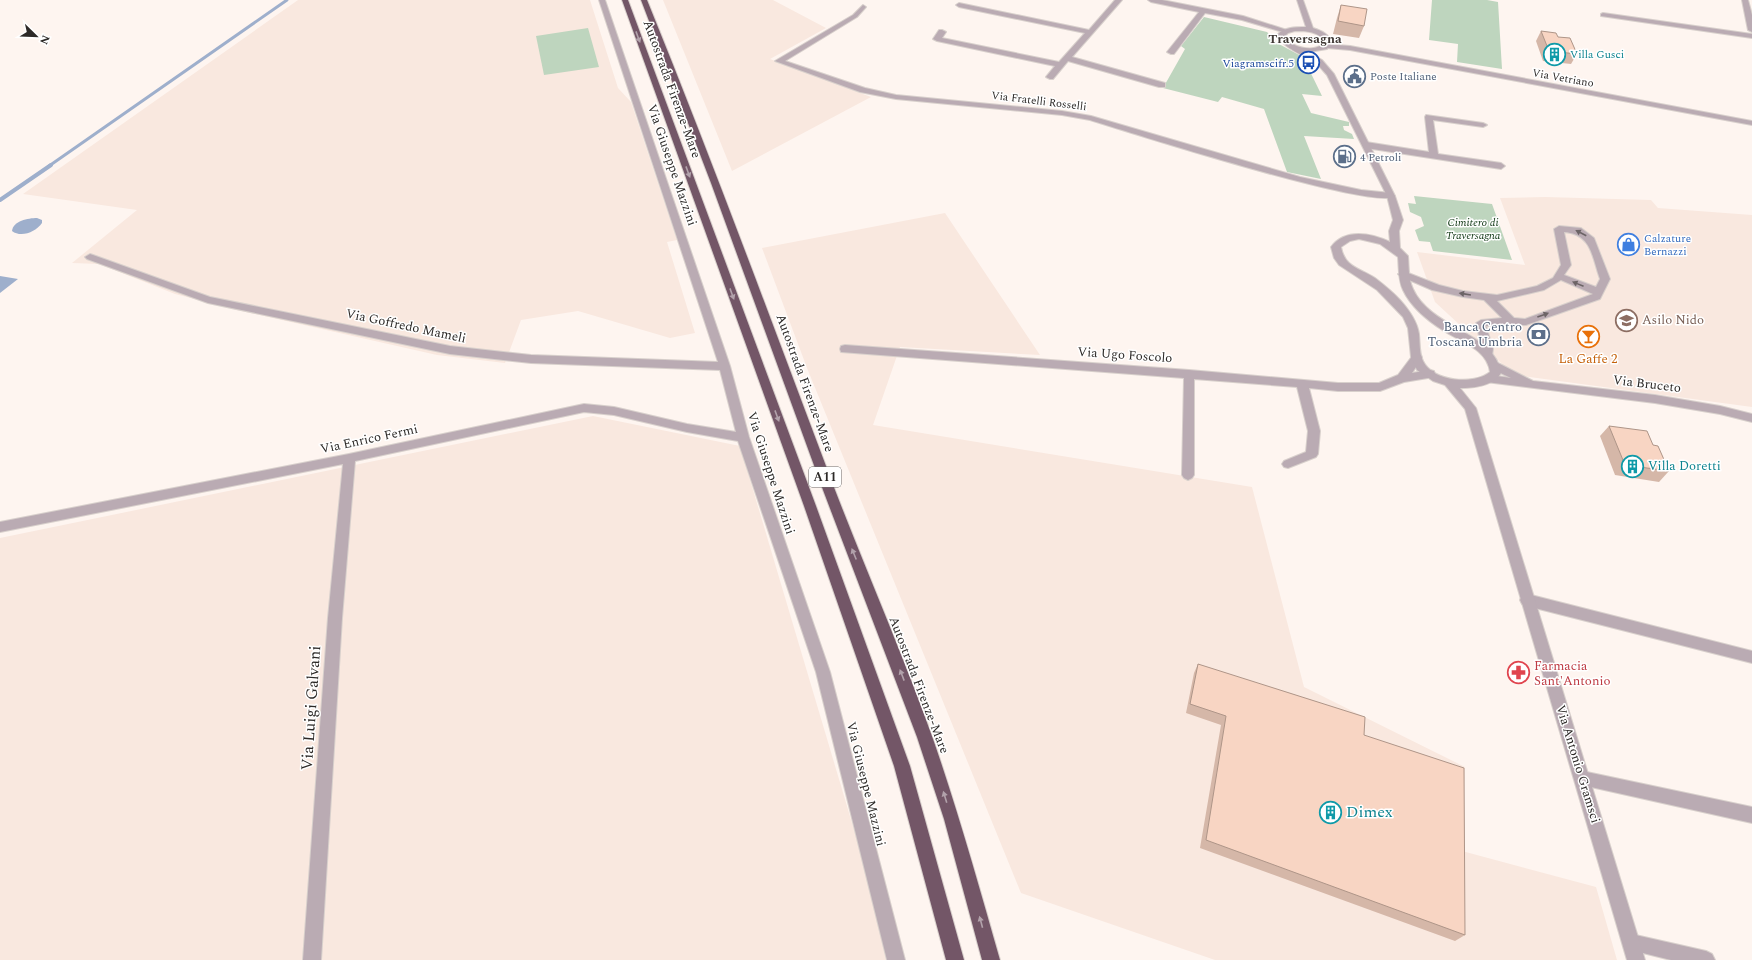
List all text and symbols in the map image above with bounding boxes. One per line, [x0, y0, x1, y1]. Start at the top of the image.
north arrow [16, 16, 56, 56]
street label: Autostrada Firenze-Mare [638, 17, 706, 161]
district label: Traversagna [1268, 29, 1342, 49]
one-way arrow [636, 31, 642, 43]
text: N [35, 32, 54, 47]
building icon: Villa Gusci [1541, 41, 1567, 67]
place label: Villa Gusci [1570, 46, 1624, 63]
bus stop icon: Viagramscifr.5 [1296, 50, 1322, 76]
place label: Viagramscifr.5 [1223, 55, 1294, 72]
public building icon: Poste Italiane [1341, 63, 1367, 89]
street label: Via Vetriano [1531, 64, 1595, 92]
place label: Poste Italiane [1370, 68, 1437, 85]
street label: Via Fratelli Rosselli [990, 87, 1088, 115]
street label: Via Giuseppe Mazzini [642, 101, 702, 229]
fuel station icon: 4 Petroli [1332, 144, 1358, 170]
place label: 4 Petroli [1360, 149, 1401, 166]
one-way arrow [685, 166, 691, 178]
park label: Cimitero di Traversagna [1446, 214, 1501, 244]
one-way arrow [1575, 230, 1587, 237]
place label: Calzature Bernazzi [1644, 230, 1691, 260]
shop icon: Calzature Bernazzi [1615, 231, 1641, 257]
one-way arrow [1572, 281, 1584, 287]
one-way arrow [730, 288, 736, 300]
one-way arrow [1459, 291, 1471, 297]
street label: Via Goffredo Mameli [344, 303, 468, 349]
school or university icon: Asilo Nido [1614, 307, 1640, 333]
place label: Asilo Nido [1642, 310, 1704, 330]
street label: Autostrada Firenze-Mare [771, 311, 839, 455]
one-way arrow [1538, 312, 1550, 318]
place label: Banca Centro Toscana Umbria [1427, 317, 1523, 352]
bank icon: Banca Centro Toscana Umbria [1525, 321, 1551, 347]
bar icon: La Gaffe 2 [1575, 324, 1601, 350]
street label: Via Ugo Foscolo [1077, 342, 1173, 368]
place label: La Gaffe 2 [1559, 349, 1617, 369]
street label: Via Bruceto [1612, 370, 1682, 398]
street label: Via Giuseppe Mazzini [742, 409, 800, 537]
one-way arrow [774, 411, 780, 423]
street label: Via Enrico Fermi [318, 419, 420, 459]
building icon: Villa Doretti [1619, 453, 1645, 479]
place label: Villa Doretti [1648, 456, 1721, 476]
road number: A11 [809, 467, 841, 487]
one-way arrow [850, 548, 856, 560]
street label: Autostrada Firenze-Mare [884, 613, 954, 757]
street label: Via Luigi Galvani [295, 645, 327, 771]
place label: Farmacia Sant'Antonio [1534, 656, 1610, 691]
pharmacy icon: Farmacia Sant'Antonio [1506, 660, 1532, 686]
one-way arrow [898, 668, 904, 680]
street label: Via Antonio Gramsci [1550, 702, 1606, 826]
street label: Via Giuseppe Mazzini [841, 720, 891, 848]
one-way arrow [942, 791, 948, 803]
building icon: Dimex [1317, 799, 1343, 825]
place label: Dimex [1346, 800, 1393, 824]
one-way arrow [978, 916, 984, 928]

